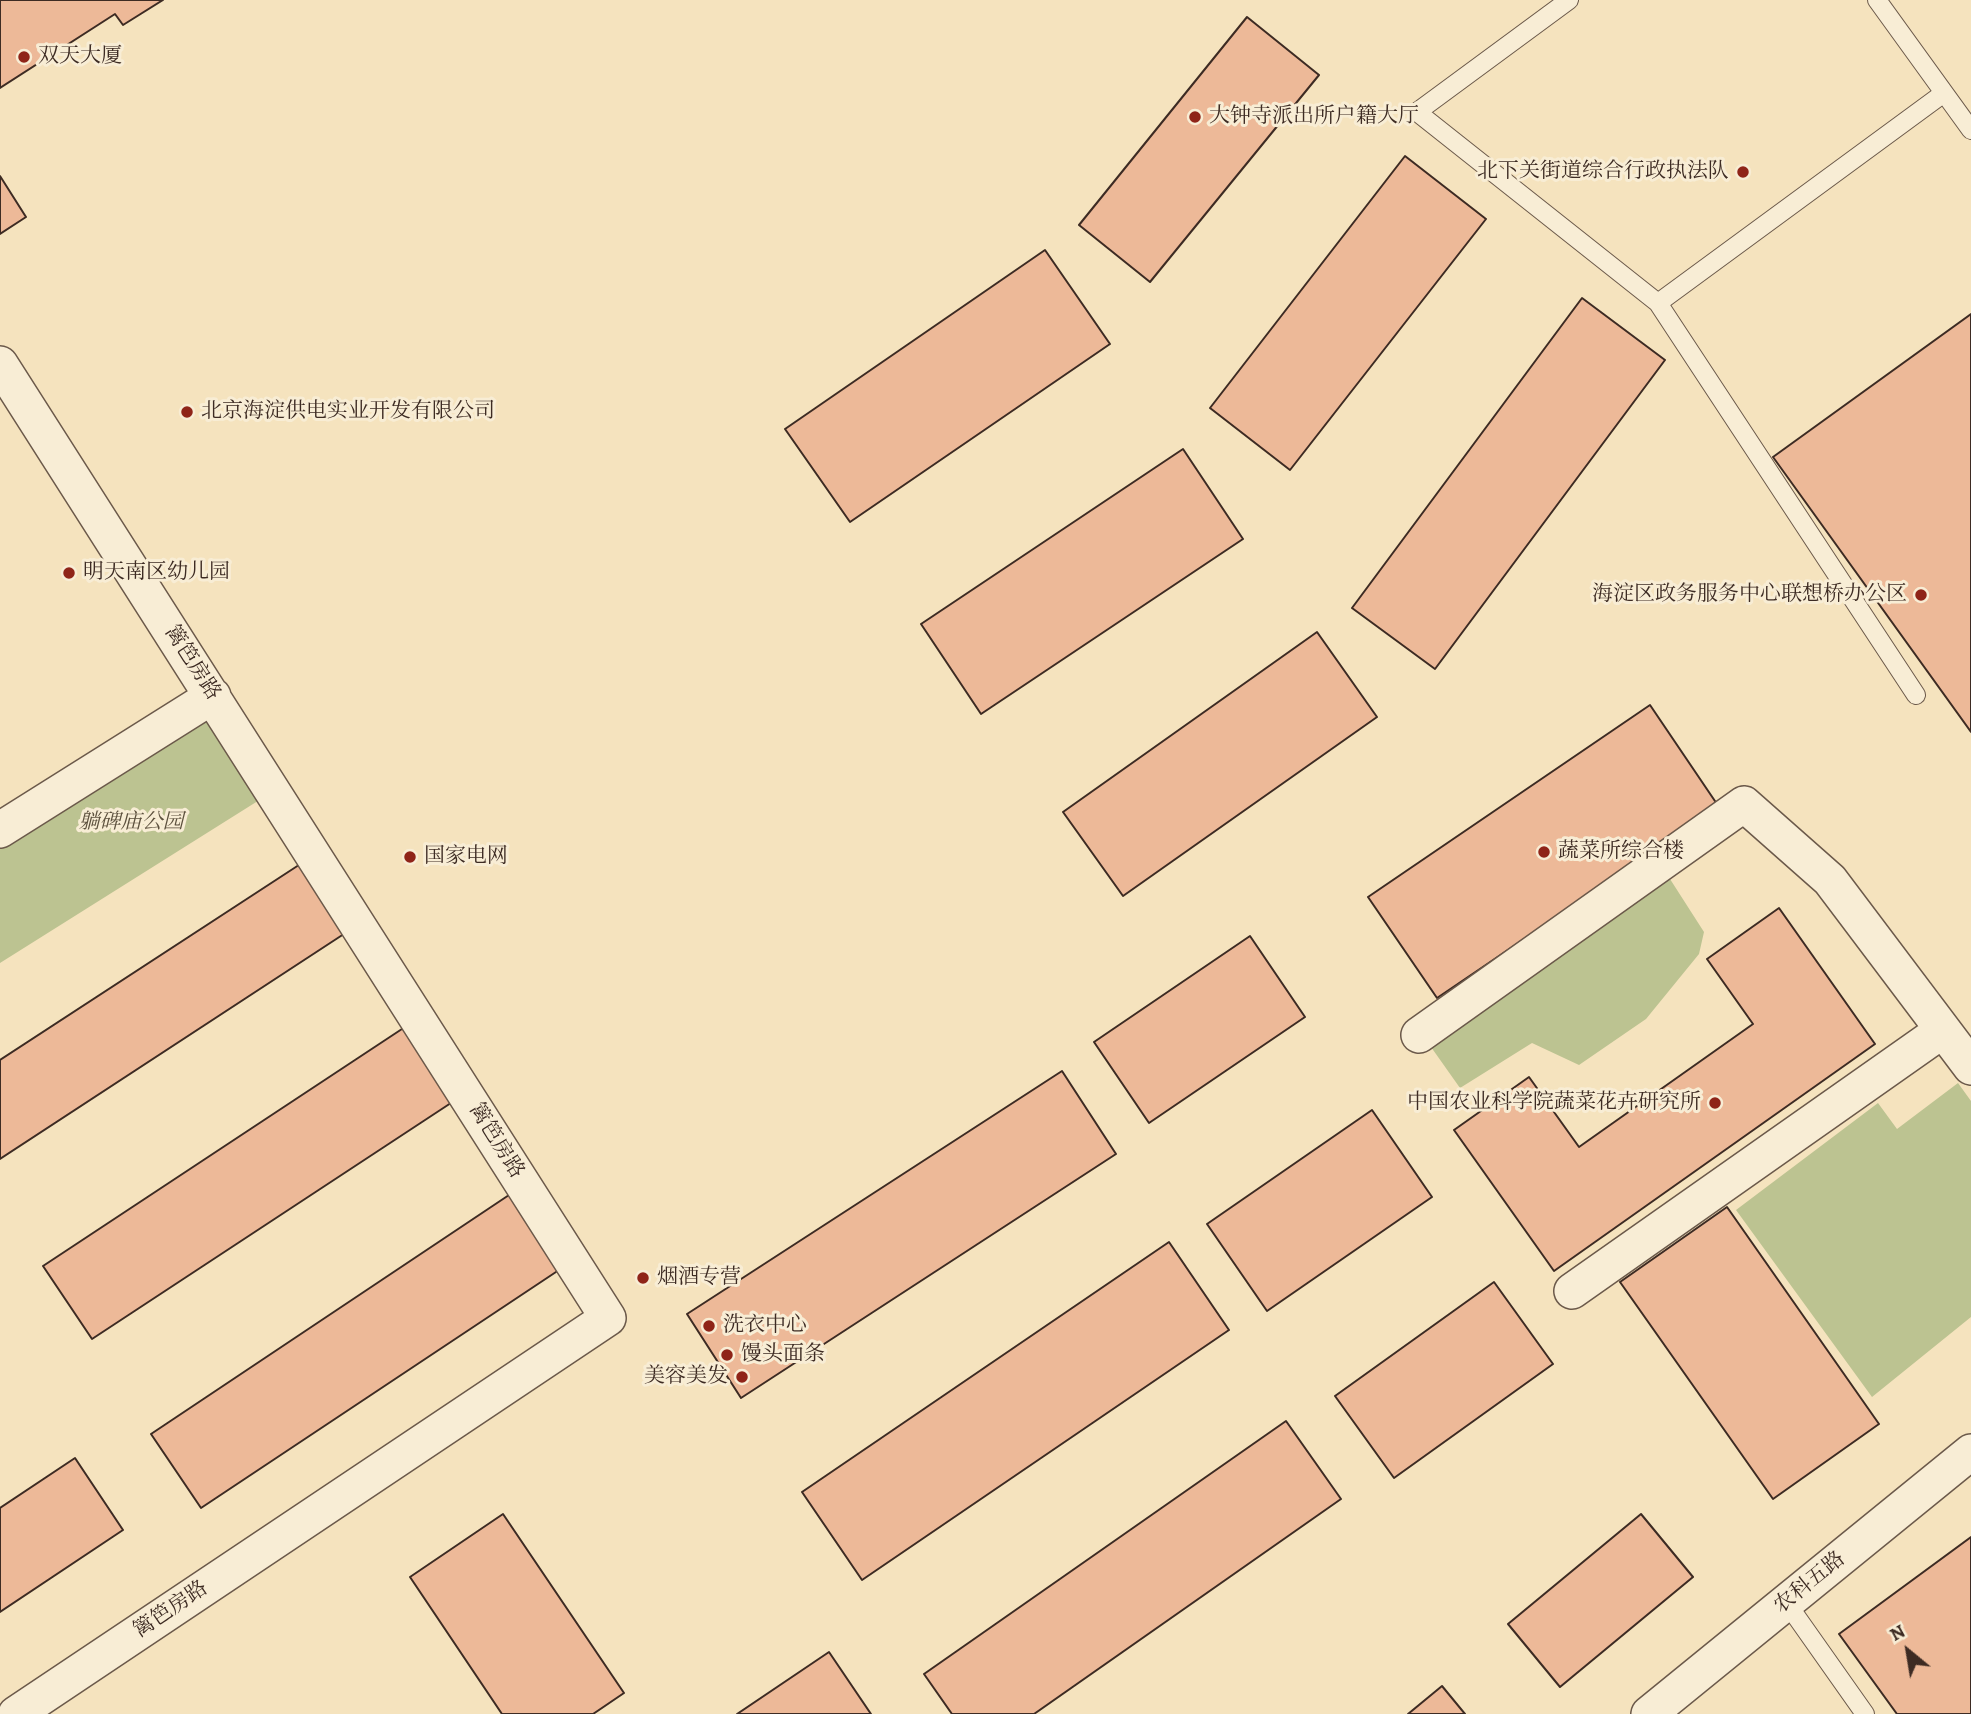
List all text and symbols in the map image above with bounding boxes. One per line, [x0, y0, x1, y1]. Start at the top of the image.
place label: 双天大厦 [38, 44, 122, 70]
marker: 双天大厦 [16, 49, 32, 65]
place label: 大钟寺派出所户籍大厅 [1209, 104, 1419, 130]
marker: 大钟寺派出所户籍大厅 [1187, 109, 1203, 125]
place label: 北下关街道综合行政执法队 [1477, 159, 1729, 185]
marker: 北下关街道综合行政执法队 [1735, 164, 1751, 180]
place label: 北京海淀供电实业开发有限公司 [201, 399, 495, 425]
marker: 北京海淀供电实业开发有限公司 [179, 404, 195, 420]
place label: 明天南区幼儿园 [83, 560, 230, 586]
marker: 明天南区幼儿园 [61, 565, 77, 581]
place label: 海淀区政务服务中心联想桥办公区 [1592, 582, 1907, 608]
marker: 海淀区政务服务中心联想桥办公区 [1913, 587, 1929, 603]
street label: 篱笆房路 [159, 621, 225, 705]
park label: 躺碑庙公园 [79, 810, 183, 836]
place label: 蔬菜所综合楼 [1558, 839, 1684, 865]
place label: 国家电网 [424, 844, 508, 870]
marker: 蔬菜所综合楼 [1536, 844, 1552, 860]
marker: 国家电网 [402, 849, 418, 865]
place label: 中国农业科学院蔬菜花卉研究所 [1407, 1090, 1701, 1116]
marker: 中国农业科学院蔬菜花卉研究所 [1707, 1095, 1723, 1111]
street label: 篱笆房路 [463, 1099, 529, 1183]
place label: 烟酒专营 [657, 1265, 741, 1291]
marker: 烟酒专营 [635, 1270, 651, 1286]
place label: 洗衣中心 [723, 1313, 807, 1339]
marker: 洗衣中心 [701, 1318, 717, 1334]
place label: 馒头面条 [741, 1342, 825, 1368]
marker: 馒头面条 [719, 1347, 735, 1363]
place label: 美容美发 [644, 1364, 728, 1390]
marker: 美容美发 [734, 1369, 750, 1385]
street label: 农科五路 [1769, 1547, 1851, 1619]
street label: 篱笆房路 [129, 1576, 213, 1644]
north arrow [1873, 1616, 1943, 1686]
text: N [1885, 1618, 1910, 1648]

